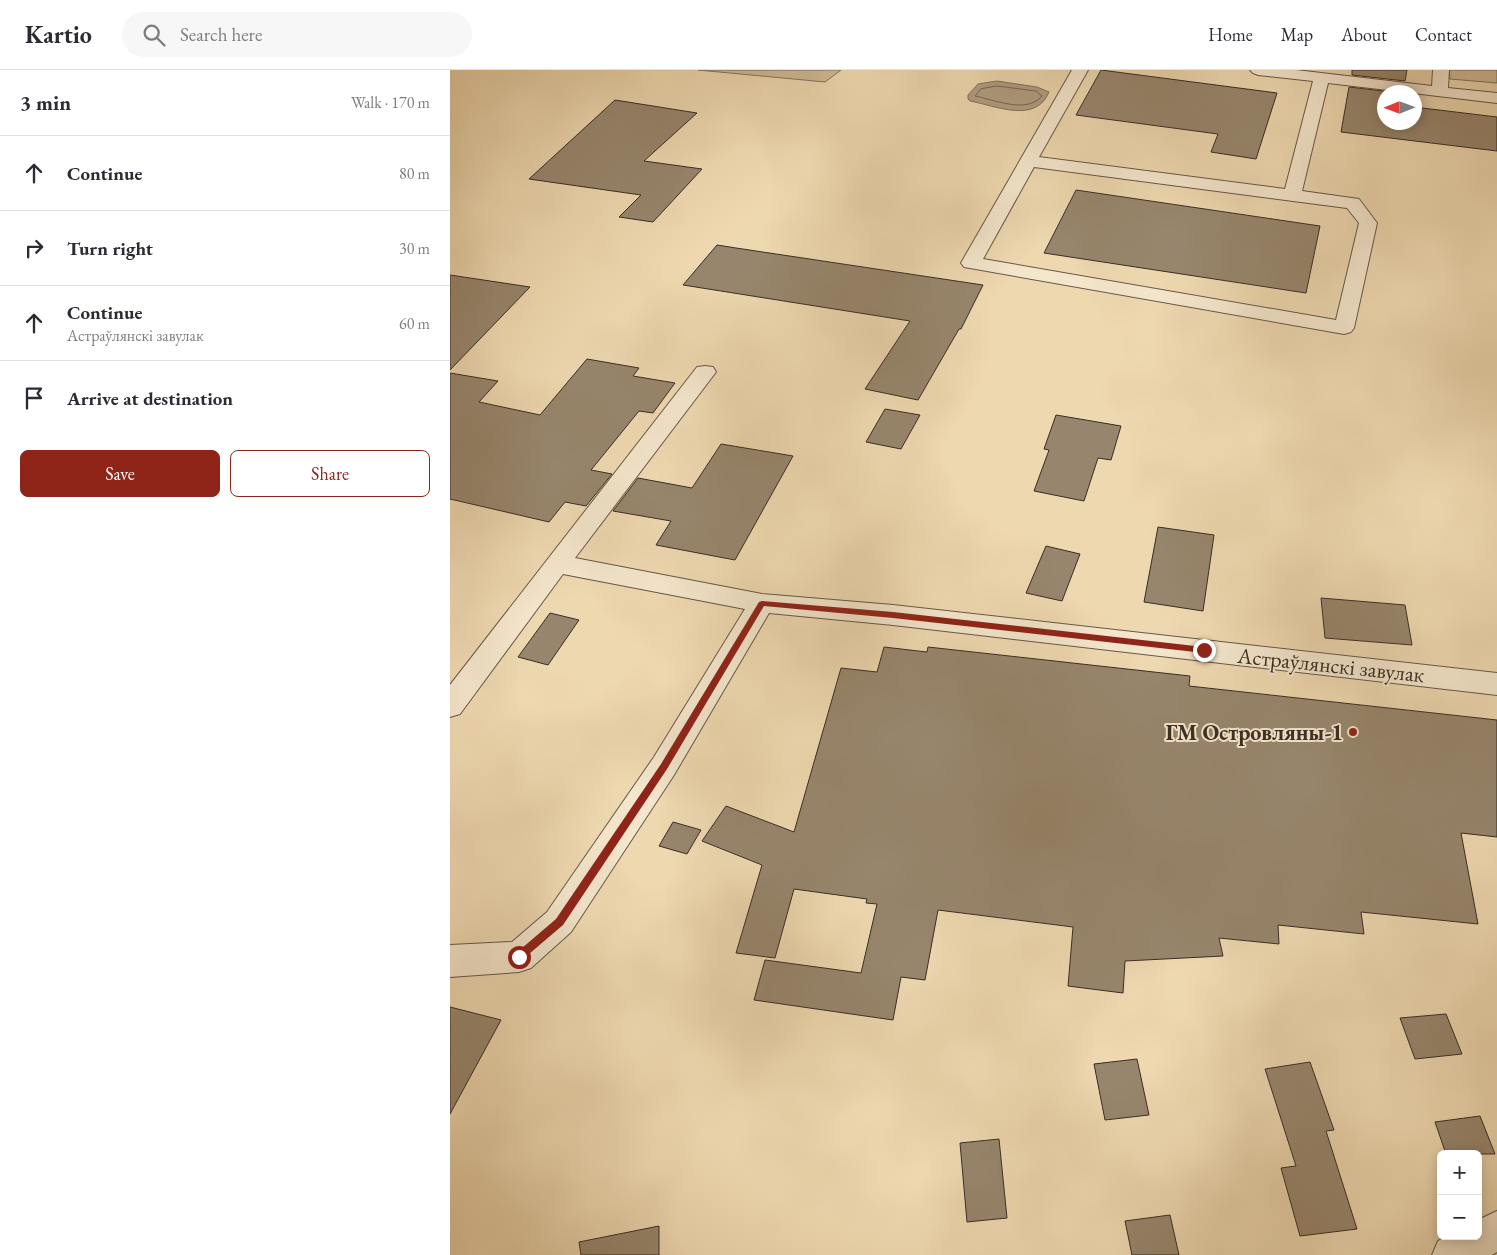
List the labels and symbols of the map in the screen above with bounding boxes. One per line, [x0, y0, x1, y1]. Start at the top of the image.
north arrow [1377, 85, 1422, 130]
route end [1193, 639, 1216, 662]
street label: Астраўлянскі завулак [1235, 641, 1426, 689]
place label: ГМ Островляны-1 [1165, 718, 1343, 747]
marker: ГМ Островляны-1 [1347, 726, 1359, 738]
route start [508, 946, 531, 969]

